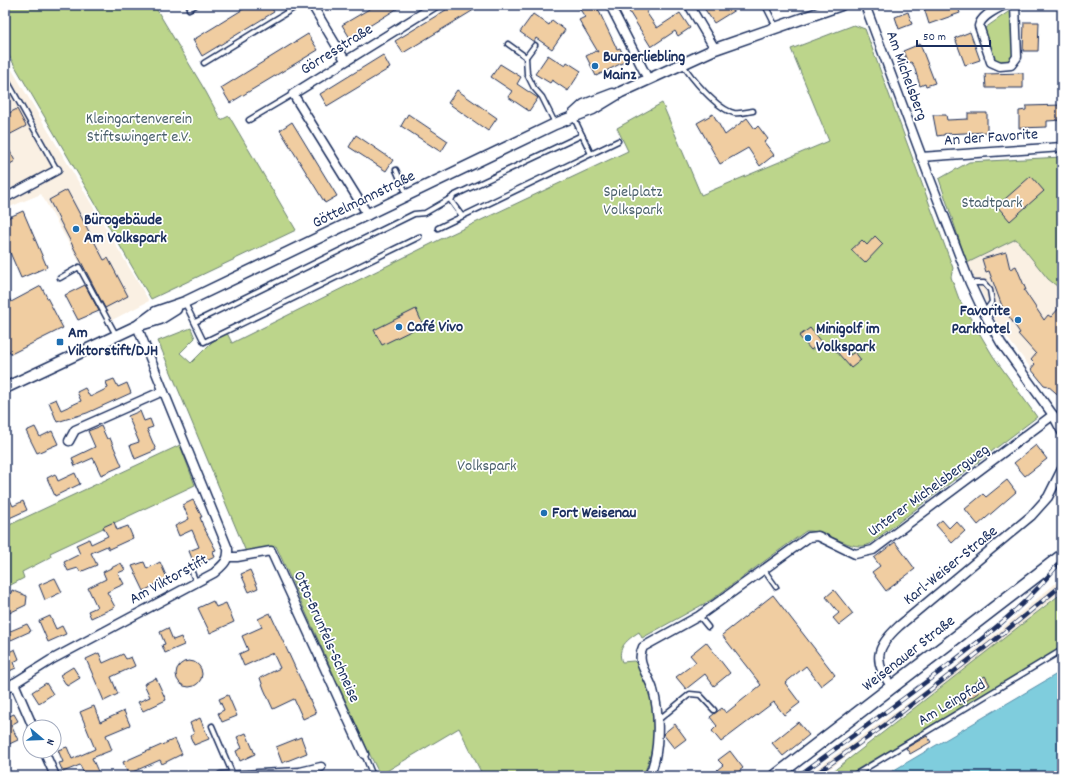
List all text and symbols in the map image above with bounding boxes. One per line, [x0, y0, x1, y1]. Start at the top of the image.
street label: Görresstraße [296, 19, 378, 81]
scale bar [917, 22, 990, 48]
street label: Am Michelsberg [879, 28, 933, 124]
text: 50 m [923, 29, 946, 46]
place label: Burgerliebling Mainz [603, 46, 685, 87]
marker: Burgerliebling Mainz [590, 61, 600, 71]
park label: Kleingartenverein Stiftswingert e.V. [86, 108, 192, 149]
street label: An der Favorite [943, 123, 1039, 153]
street label: Göttelmannstraße [309, 165, 419, 235]
park label: Spielplatz Volkspark [603, 181, 663, 222]
park label: Stadtpark [961, 192, 1023, 215]
place label: Bürogebäude Am Volkspark [84, 209, 167, 250]
marker: Bürogebäude Am Volkspark [71, 224, 81, 234]
place label: Favorite Parkhotel [952, 300, 1010, 341]
marker: Favorite Parkhotel [1013, 315, 1023, 325]
place label: Café Vivo [407, 316, 463, 339]
place label: Minigolf im Volkspark [816, 318, 880, 359]
place label: Am Viktorstift/DJH [68, 322, 158, 363]
marker: Café Vivo [394, 322, 404, 332]
marker: Minigolf im Volkspark [803, 333, 813, 343]
marker: Am Viktorstift/DJH [55, 337, 65, 347]
street label: Unterer Michelsbergweg [863, 439, 995, 543]
park label: Volkspark [457, 455, 517, 478]
place label: Fort Weisenau [552, 502, 637, 525]
marker: Fort Weisenau [539, 508, 549, 518]
street label: Karl-Weiser-Straße [899, 521, 1003, 611]
street label: Am Viktorstift [126, 549, 213, 611]
street label: Otto-Brunfels-Schneise [287, 567, 365, 707]
street label: Weisenauer Straße [858, 610, 960, 698]
street label: Am Leinpfad [914, 674, 990, 732]
north arrow [22, 719, 62, 759]
text: N [41, 736, 58, 747]

